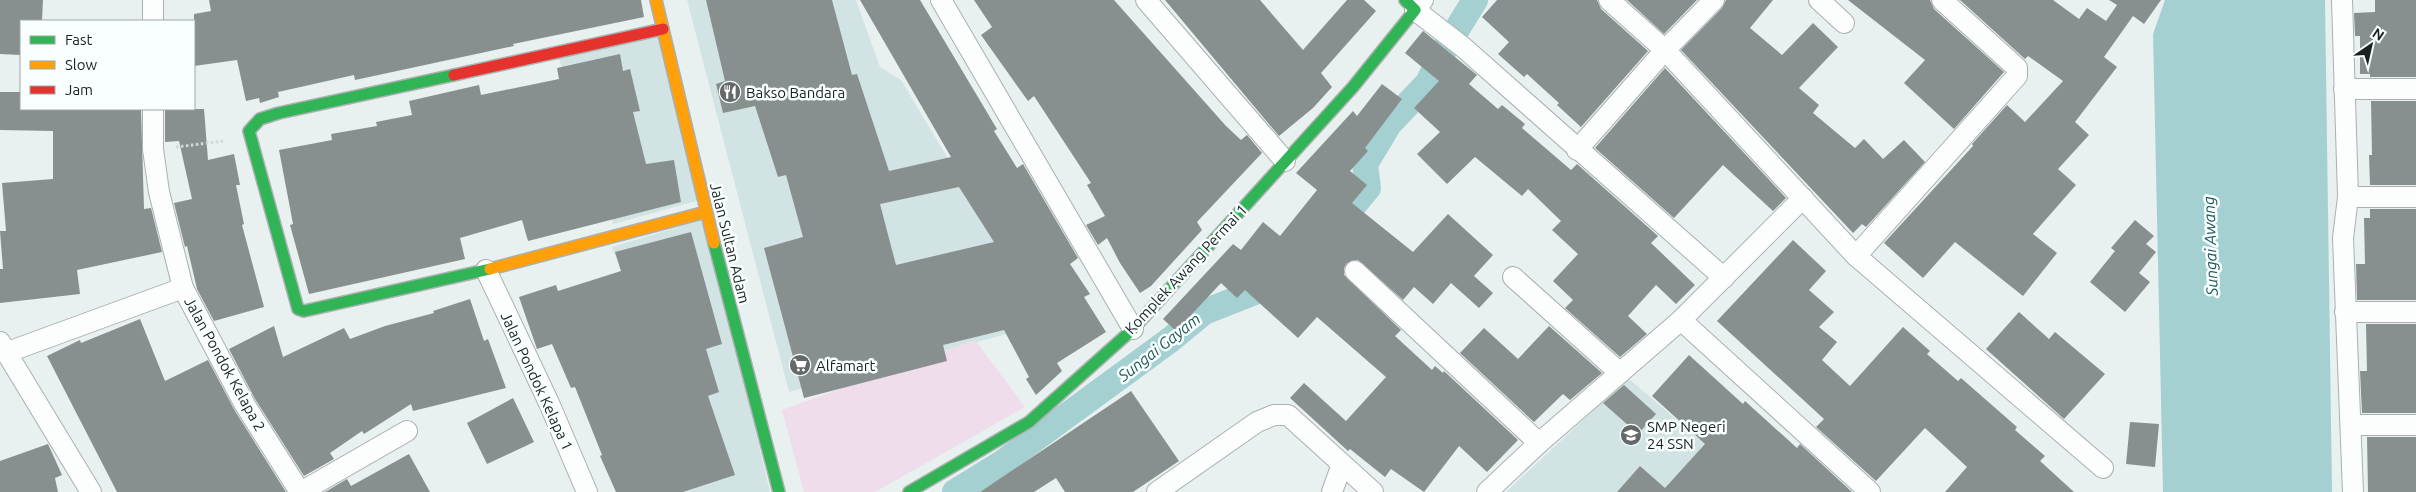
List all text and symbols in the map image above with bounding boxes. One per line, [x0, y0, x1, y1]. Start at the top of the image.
legend [20, 20, 195, 110]
north arrow [2346, 20, 2396, 70]
text: N [2369, 25, 2387, 44]
text: Fast [65, 31, 93, 48]
text: Slow [65, 56, 98, 73]
restaurant icon: Bakso Bandara [718, 80, 742, 104]
text: Jam [65, 81, 93, 98]
place label: Bakso Bandara [746, 84, 845, 101]
street label: Jalan Sultan Adam [707, 181, 753, 305]
water label: Sungai Awang [2199, 196, 2221, 297]
street label: Komplek Awang Permai 1 [1121, 201, 1251, 337]
street label: Jalan Pondok Kelapa 2 [181, 294, 269, 434]
street label: Jalan Pondok Kelapa 1 [497, 309, 577, 453]
water label: Sungai Gayam [1114, 309, 1204, 385]
supermarket icon: Alfamart [788, 353, 812, 377]
place label: Alfamart [816, 357, 875, 374]
place label: SMP Negeri 24 SSN [1647, 418, 1726, 452]
school or university icon: SMP Negeri 24 SSN [1619, 423, 1643, 447]

